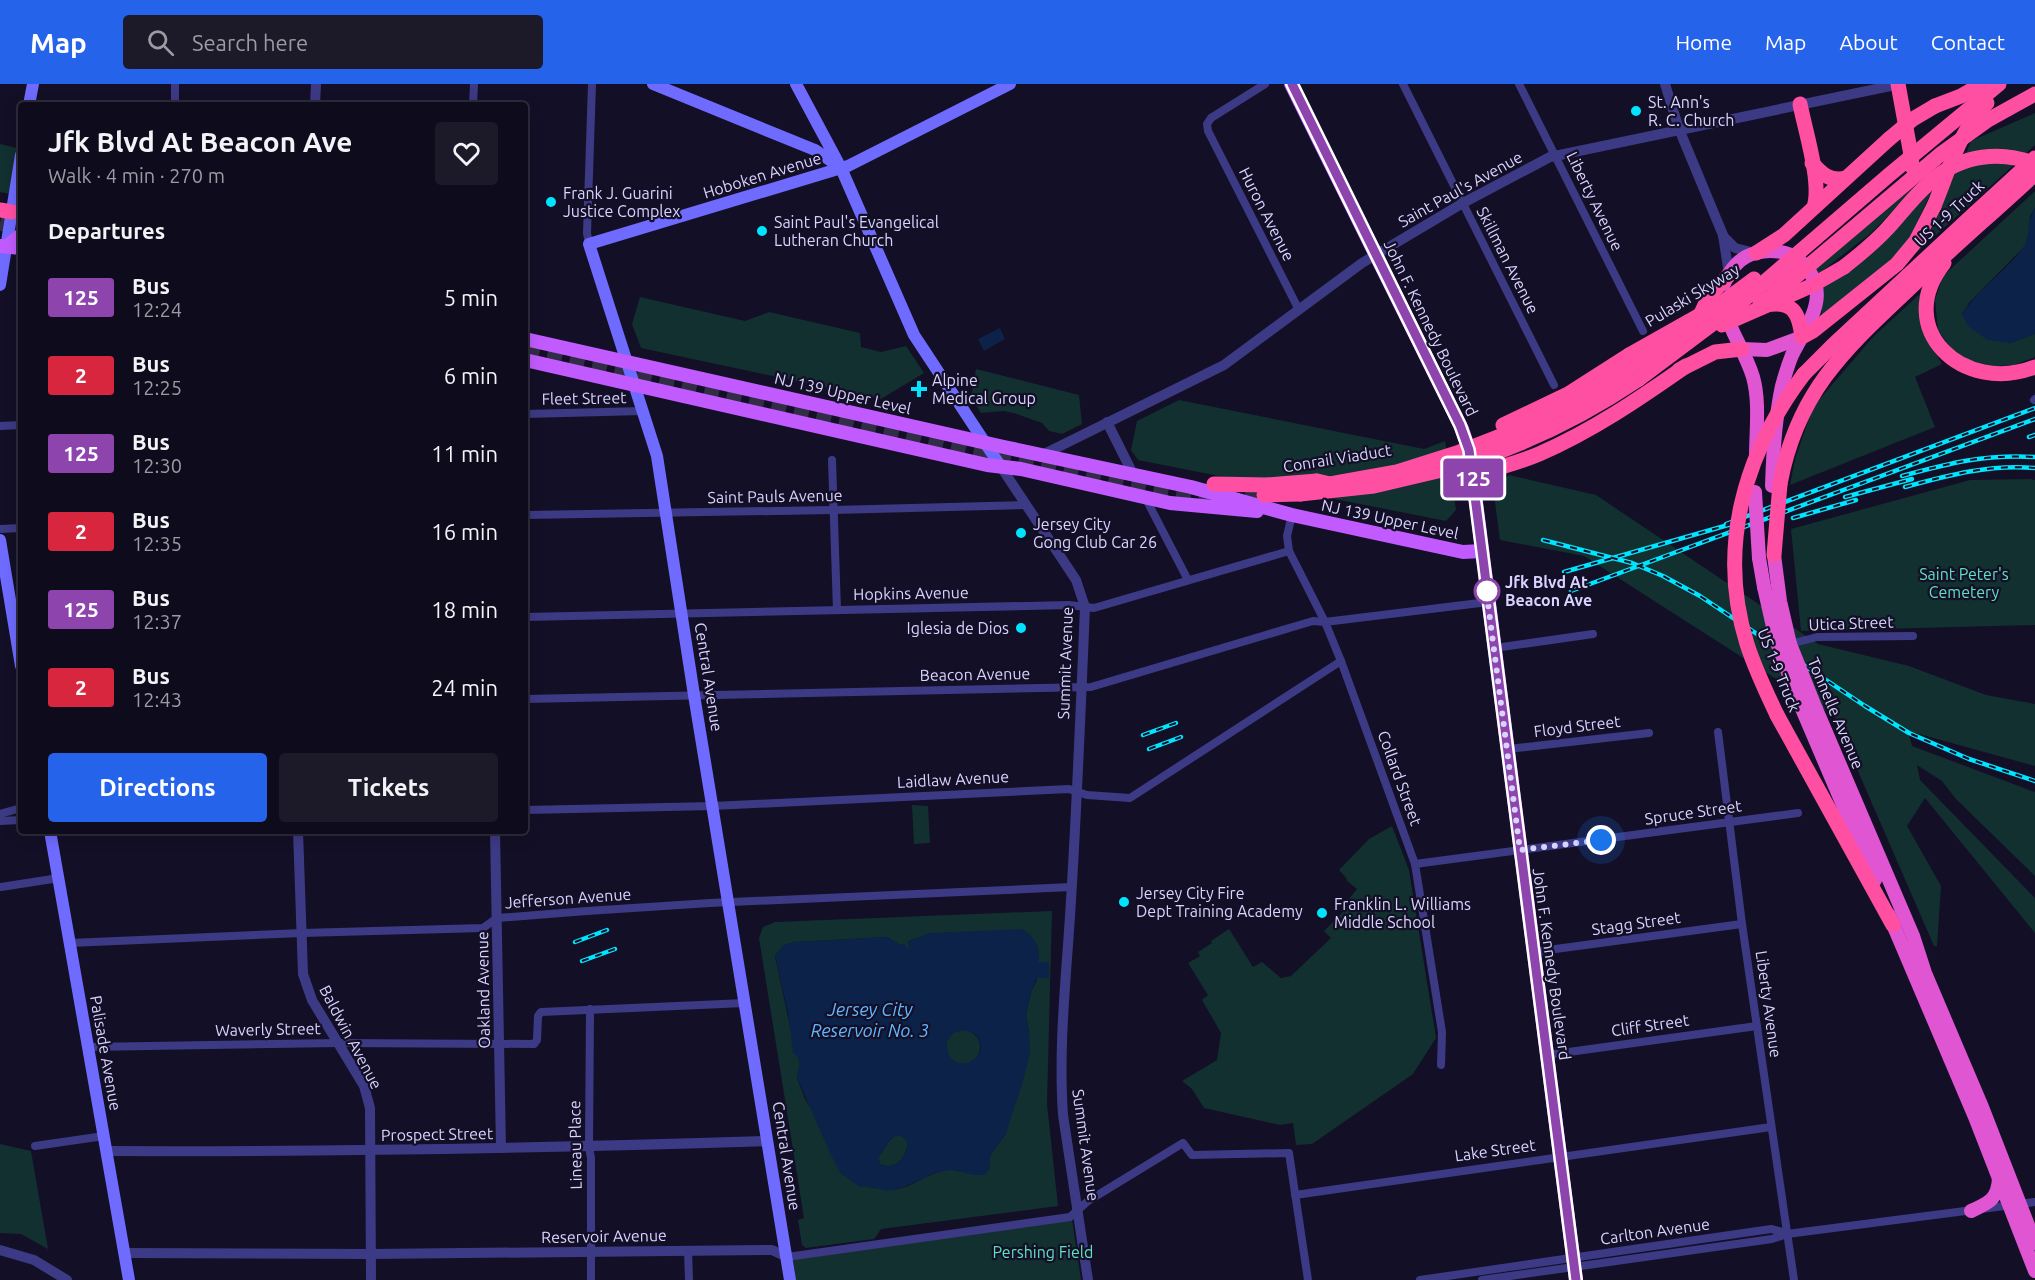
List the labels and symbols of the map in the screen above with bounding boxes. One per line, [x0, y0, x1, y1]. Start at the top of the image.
place label: St. Ann's R. C. Church [1648, 93, 1734, 129]
marker: St. Ann's R. C. Church [1629, 104, 1643, 118]
street label: Saint Paul's Avenue [1395, 147, 1525, 231]
street label: Hoboken Avenue [701, 148, 823, 202]
street label: Liberty Avenue [1563, 149, 1627, 253]
street label: Huron Avenue [1236, 164, 1298, 264]
street label: US 1-9 Truck [1911, 176, 1987, 250]
place label: Frank J. Guarini Justice Complex [563, 184, 680, 220]
marker: Frank J. Guarini Justice Complex [544, 195, 558, 209]
street label: Skillman Avenue [1473, 204, 1543, 316]
place label: Saint Paul's Evangelical Lutheran Church [774, 213, 939, 249]
marker: Saint Paul's Evangelical Lutheran Church [755, 224, 769, 238]
street label: John F. Kennedy Boulevard [1380, 237, 1482, 419]
street label: Pulaski Skyway [1642, 260, 1743, 330]
street label: NJ 139 Upper Level [773, 369, 913, 417]
place label: Alpine Medical Group [932, 371, 1036, 407]
marker: Alpine Medical Group [910, 380, 928, 398]
street label: Fleet Street [541, 388, 627, 408]
street label: Conrail Viaduct [1282, 440, 1393, 475]
line badge: 125 [1438, 458, 1508, 498]
street label: Saint Pauls Avenue [707, 486, 843, 506]
street label: NJ 139 Upper Level [1320, 496, 1460, 542]
place label: Jersey City Gong Club Car 26 [1033, 515, 1157, 551]
marker: Jersey City Gong Club Car 26 [1014, 526, 1028, 540]
park label: Saint Peter's Cemetery [1919, 565, 2009, 601]
place label: Jfk Blvd At Beacon Ave [1505, 573, 1592, 609]
marker: Jfk Blvd At Beacon Ave [1474, 578, 1500, 604]
street label: Hopkins Avenue [853, 583, 969, 603]
street label: Summit Avenue [1054, 606, 1076, 720]
street label: Utica Street [1808, 612, 1895, 633]
place label: Iglesia de Dios [907, 619, 1009, 637]
street label: Central Avenue [691, 621, 727, 733]
marker: Iglesia de Dios [1014, 621, 1028, 635]
street label: US 1-9 Truck [1754, 626, 1804, 714]
street label: Tonnelle Avenue [1804, 655, 1868, 771]
street label: Beacon Avenue [920, 664, 1030, 684]
street label: Floyd Street [1533, 712, 1622, 740]
street label: Collard Street [1375, 728, 1426, 829]
street label: Laidlaw Avenue [897, 767, 1009, 791]
street label: Spruce Street [1643, 796, 1743, 828]
your location [1586, 825, 1616, 855]
street label: John F. Kennedy Boulevard [1530, 867, 1574, 1061]
place label: Jersey City Fire Dept Training Academy [1136, 884, 1303, 920]
street label: Jefferson Avenue [504, 885, 632, 911]
marker: Jersey City Fire Dept Training Academy [1117, 895, 1131, 909]
place label: Franklin L. Williams Middle School [1334, 895, 1471, 931]
marker: Franklin L. Williams Middle School [1315, 906, 1329, 920]
street label: Stagg Street [1590, 908, 1682, 938]
street label: Oakland Avenue [473, 931, 493, 1049]
street label: Liberty Avenue [1753, 949, 1785, 1059]
street label: Baldwin Avenue [316, 982, 386, 1092]
street label: Palisade Avenue [87, 994, 125, 1112]
water label: Jersey City Reservoir No. 3 [811, 999, 929, 1040]
street label: Cliff Street [1610, 1011, 1691, 1039]
street label: Waverly Street [215, 1019, 322, 1039]
street label: Summit Avenue [1069, 1088, 1103, 1202]
street label: Lineau Place [565, 1100, 585, 1190]
street label: Central Avenue [769, 1100, 805, 1212]
street label: Prospect Street [381, 1124, 494, 1144]
street label: Lake Street [1453, 1135, 1537, 1165]
street label: Carlton Avenue [1599, 1214, 1711, 1248]
street label: Reservoir Avenue [541, 1226, 667, 1246]
park label: Pershing Field [993, 1243, 1093, 1261]

